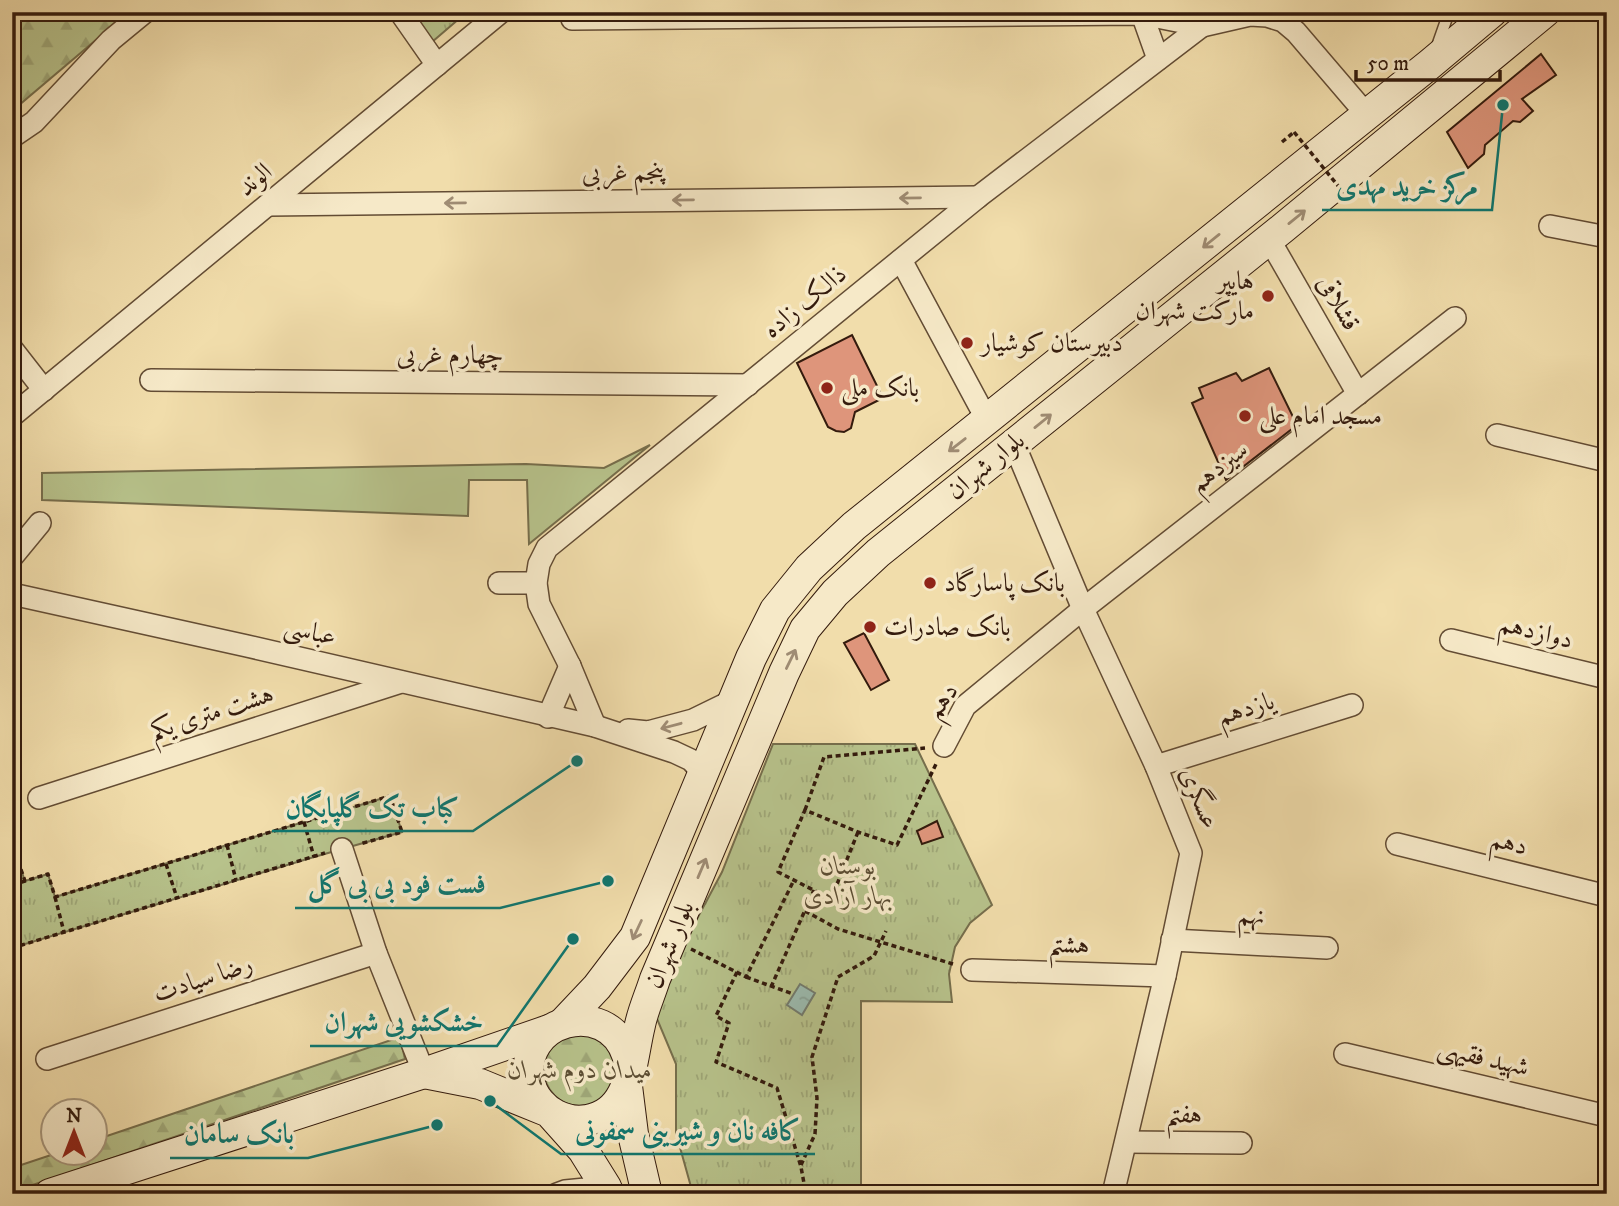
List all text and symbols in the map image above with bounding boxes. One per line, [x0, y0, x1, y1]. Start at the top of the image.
scale bar [1356, 38, 1500, 82]
text: 50 m [1367, 51, 1409, 77]
street label: الوند [231, 156, 279, 204]
street label: پنجم غربی [581, 156, 667, 197]
callout: مرکز خرید مهدی [1322, 161, 1492, 210]
text: مرکز خرید مهدی [1336, 169, 1478, 206]
one-way arrow [899, 191, 922, 205]
one-way arrow [671, 193, 694, 207]
one-way arrow [444, 196, 467, 210]
one-way arrow [1287, 209, 1305, 225]
one-way arrow [1202, 233, 1220, 248]
street label: ذالک زاده [756, 258, 854, 346]
place label: هایپر مارکت شهران [1135, 265, 1254, 328]
street label: قشلاقی [1309, 269, 1367, 337]
marker: هایپر مارکت شهران [1260, 288, 1276, 304]
place label: دبیرستان کوشیار [978, 327, 1123, 360]
marker: دبیرستان کوشیار [959, 335, 975, 351]
street label: چهارم غربی [397, 339, 503, 377]
place label: بانک ملی [841, 372, 919, 406]
marker: بانک ملی [819, 380, 835, 396]
place label: مسجد امام علی [1259, 400, 1382, 438]
marker: مسجد امام علی [1237, 408, 1253, 424]
one-way arrow [1033, 413, 1052, 428]
street label: بلوار شهران [940, 424, 1032, 508]
street label: سیزدهم [1183, 434, 1260, 506]
one-way arrow [948, 437, 966, 452]
place label: بانک پاسارگاد [944, 567, 1065, 601]
marker: بانک پاسارگاد [922, 575, 938, 591]
street label: دوازدهم [1494, 607, 1576, 664]
street label: عباسی [280, 610, 339, 655]
place label: بانک صادرات [884, 611, 1011, 644]
marker: بانک صادرات [862, 619, 878, 635]
one-way arrow [784, 649, 798, 670]
street label: دهم [918, 676, 972, 730]
street label: هشت متری یکم [146, 678, 280, 755]
street label: یازدهم [1213, 684, 1283, 740]
one-way arrow [660, 720, 683, 733]
street label: عسگری [1172, 762, 1226, 834]
callout: کباب تک گلپایگان [272, 782, 473, 831]
text: کباب تک گلپایگان [285, 789, 459, 827]
street label: دهم [1485, 823, 1531, 870]
park label: بوستان بهار آزادی [803, 850, 893, 913]
one-way arrow [696, 858, 709, 879]
callout: فست فود بی بی گل [295, 859, 500, 908]
text: فست فود بی بی گل [308, 866, 486, 904]
street label: بلوار شهران [638, 896, 702, 994]
street label: نهم [1236, 899, 1266, 940]
one-way arrow [630, 919, 644, 940]
street label: هشتم [1048, 928, 1090, 970]
street label: رضا سیادت [149, 947, 257, 1011]
callout: خشکشویی شهران [310, 997, 497, 1046]
text: خشکشویی شهران [324, 1005, 484, 1041]
street label: شهید فقیهی [1434, 1031, 1532, 1086]
park label: میدان دوم شهران [508, 1054, 652, 1092]
north arrow [38, 1098, 108, 1168]
street label: هفتم [1166, 1098, 1202, 1140]
text: N [66, 1105, 82, 1128]
callout: کافه نان و شیرینی سمفونی [561, 1105, 815, 1154]
callout: بانک سامان [170, 1109, 308, 1158]
text: کافه نان و شیرینی سمفونی [574, 1114, 801, 1149]
text: بانک سامان [184, 1117, 294, 1152]

